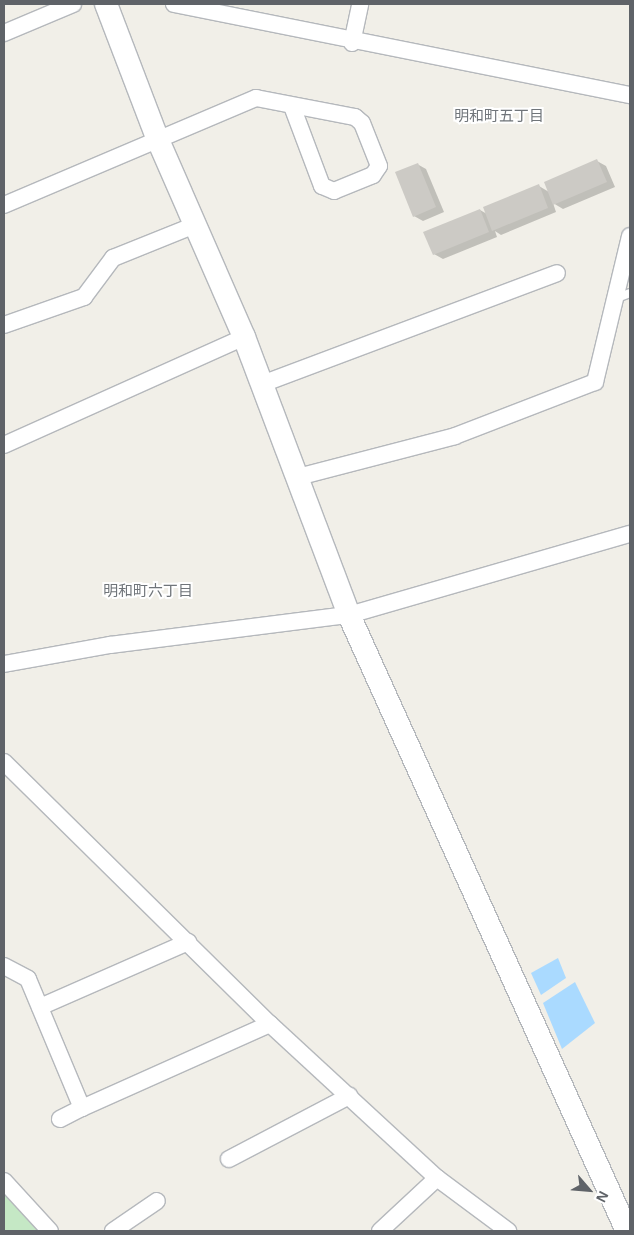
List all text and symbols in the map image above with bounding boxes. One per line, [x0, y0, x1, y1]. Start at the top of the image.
district label: 明和町五丁目 [454, 107, 544, 125]
district label: 明和町六丁目 [103, 582, 193, 600]
north arrow [564, 1165, 614, 1215]
text: N [593, 1189, 612, 1205]

